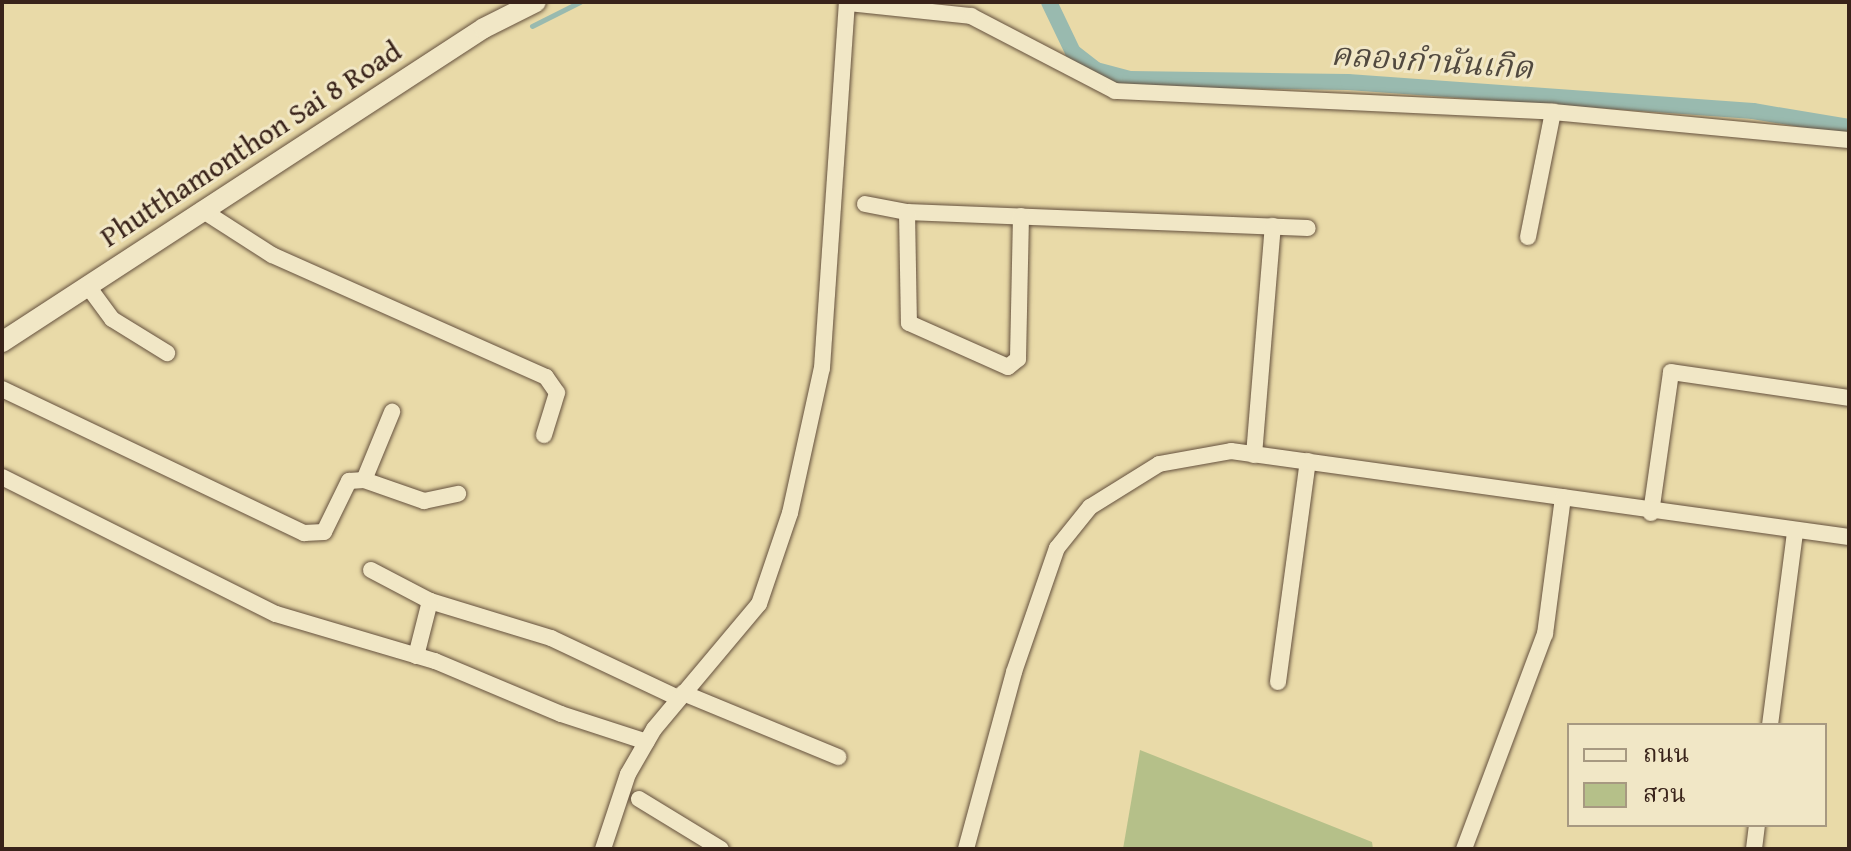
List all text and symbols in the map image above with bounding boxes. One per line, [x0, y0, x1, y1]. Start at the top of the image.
street label: Phutthamonthon Sai 8 Road [93, 32, 407, 254]
water label: คลองกำนันเกิด [1330, 35, 1534, 87]
legend [1567, 723, 1827, 827]
text: ถนน [1643, 736, 1689, 771]
text: สวน [1643, 776, 1686, 811]

